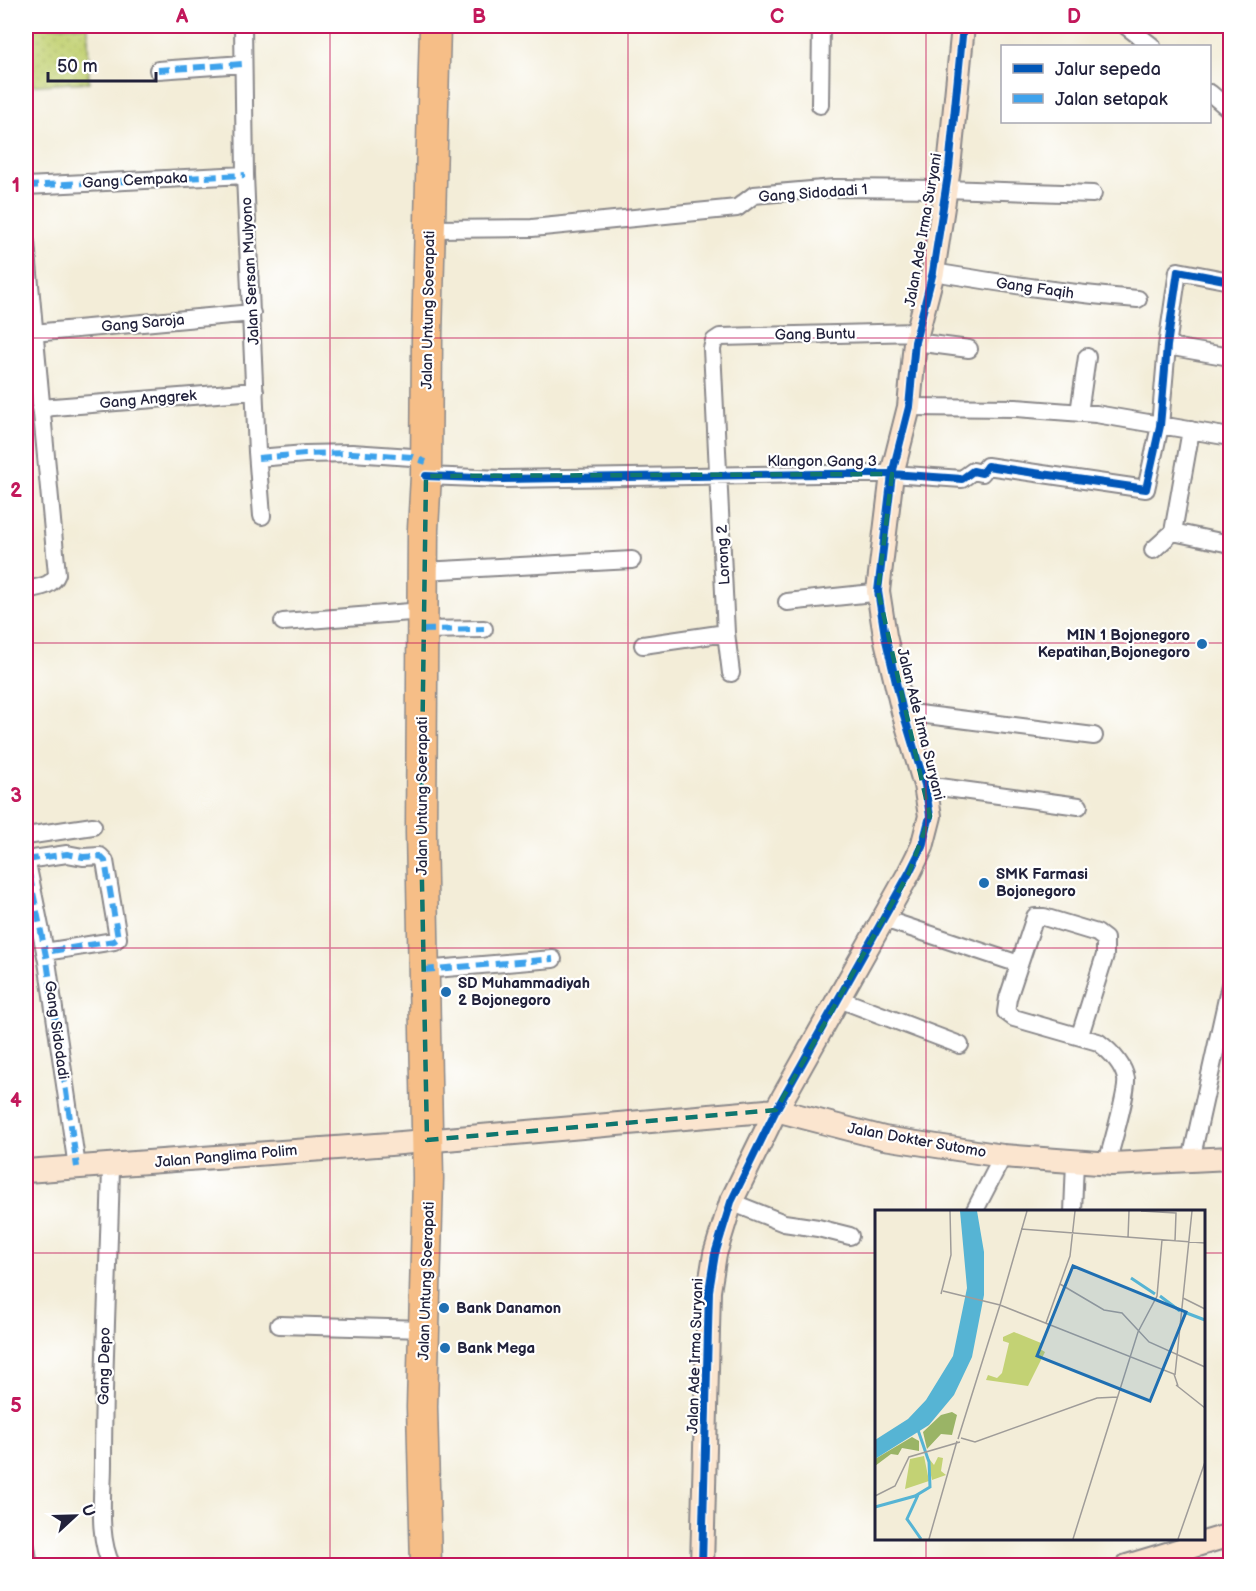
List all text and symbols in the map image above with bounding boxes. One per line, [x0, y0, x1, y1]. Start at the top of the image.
text: A [175, 5, 189, 29]
text: B [472, 5, 486, 29]
text: C [770, 5, 784, 29]
text: D [1067, 5, 1081, 29]
scale bar [48, 45, 156, 83]
legend [1001, 45, 1211, 123]
text: 50 m [57, 56, 98, 77]
text: Jalur sepeda [1055, 59, 1161, 80]
text: Jalan setapak [1055, 89, 1168, 110]
street label: Jalan Ade Irma Suryani [901, 152, 946, 308]
street label: Gang Cempaka [82, 168, 188, 193]
text: 1 [12, 174, 20, 198]
street label: Gang Sidodadi 1 [758, 180, 868, 207]
street label: Jalan Sersan Mulyono [237, 196, 264, 346]
street label: Jalan Untung Soerapati [418, 230, 439, 390]
street label: Gang Faqih [995, 274, 1075, 303]
street label: Gang Saroja [101, 310, 186, 337]
street label: Gang Buntu [774, 324, 856, 345]
street label: Gang Anggrek [99, 386, 198, 413]
street label: Klangon Gang 3 [767, 452, 877, 471]
text: 2 [10, 479, 22, 503]
street label: Lorong 2 [712, 524, 735, 586]
place label: MIN 1 Bojonegoro Kepatihan,Bojonegoro [1038, 626, 1190, 662]
marker: MIN 1 Bojonegoro Kepatihan,Bojonegoro [1195, 637, 1209, 651]
street label: Jalan Ade Irma Suryani [892, 646, 949, 802]
street label: Jalan Untung Soerapati [413, 717, 432, 875]
text: 3 [10, 784, 22, 808]
place label: SMK Farmasi Bojonegoro [996, 865, 1088, 901]
marker: SMK Farmasi Bojonegoro [977, 876, 991, 890]
place label: SD Muhammadiyah 2 Bojonegoro [458, 974, 590, 1010]
street label: Gang Sidodadi [40, 979, 73, 1081]
marker: SD Muhammadiyah 2 Bojonegoro [439, 985, 453, 999]
text: 4 [10, 1089, 22, 1113]
street label: Jalan Dokter Sutomo [846, 1119, 988, 1162]
street label: Jalan Panglima Polim [154, 1141, 298, 1172]
street label: Jalan Untung Soerapati [414, 1201, 439, 1361]
inset map [875, 1210, 1205, 1540]
street label: Jalan Ade Irma Suryani [683, 1278, 708, 1434]
place label: Bank Danamon [456, 1299, 561, 1318]
marker: Bank Danamon [437, 1301, 451, 1315]
street label: Gang Depo [94, 1327, 115, 1405]
place label: Bank Mega [457, 1339, 535, 1358]
marker: Bank Mega [438, 1341, 452, 1355]
text: 5 [10, 1394, 22, 1418]
north arrow [45, 1486, 105, 1546]
text: U [77, 1502, 98, 1520]

